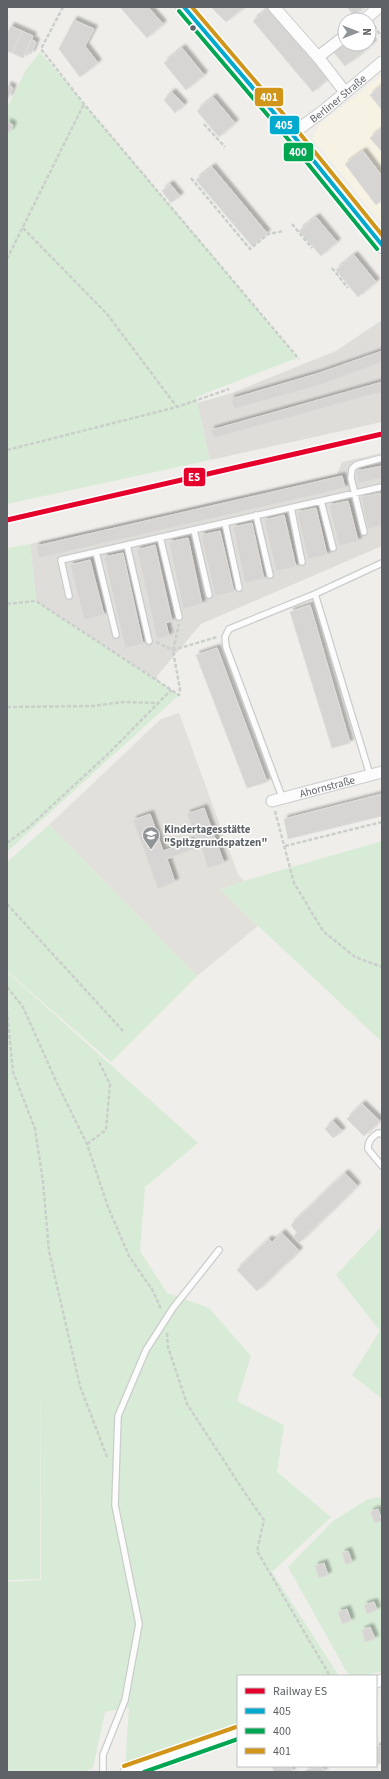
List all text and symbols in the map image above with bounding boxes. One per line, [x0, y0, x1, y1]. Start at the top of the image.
north arrow [337, 12, 377, 52]
unlabelled marker [188, 23, 198, 33]
text: N [359, 28, 374, 36]
street label: Berliner Straße [306, 70, 370, 126]
line badge: 401 [254, 87, 284, 107]
text: 401 [260, 90, 278, 105]
line badge: 405 [269, 115, 300, 135]
text: 405 [275, 118, 293, 133]
line badge: 400 [283, 142, 314, 162]
text: 400 [289, 145, 307, 160]
line badge: ES [183, 467, 206, 487]
text: ES [188, 470, 200, 485]
street label: Ahornstraße [298, 772, 357, 801]
place label: Kindertagesstätte "Spitzgrundspatzen" [164, 822, 267, 850]
school or university icon: Kindertagesstätte "Spitzgrundspatzen" [141, 825, 161, 850]
legend [237, 1675, 377, 1767]
text: Railway ES [273, 1683, 327, 1700]
text: 405 [273, 1703, 291, 1720]
text: 400 [273, 1723, 291, 1740]
text: 401 [273, 1743, 291, 1760]

